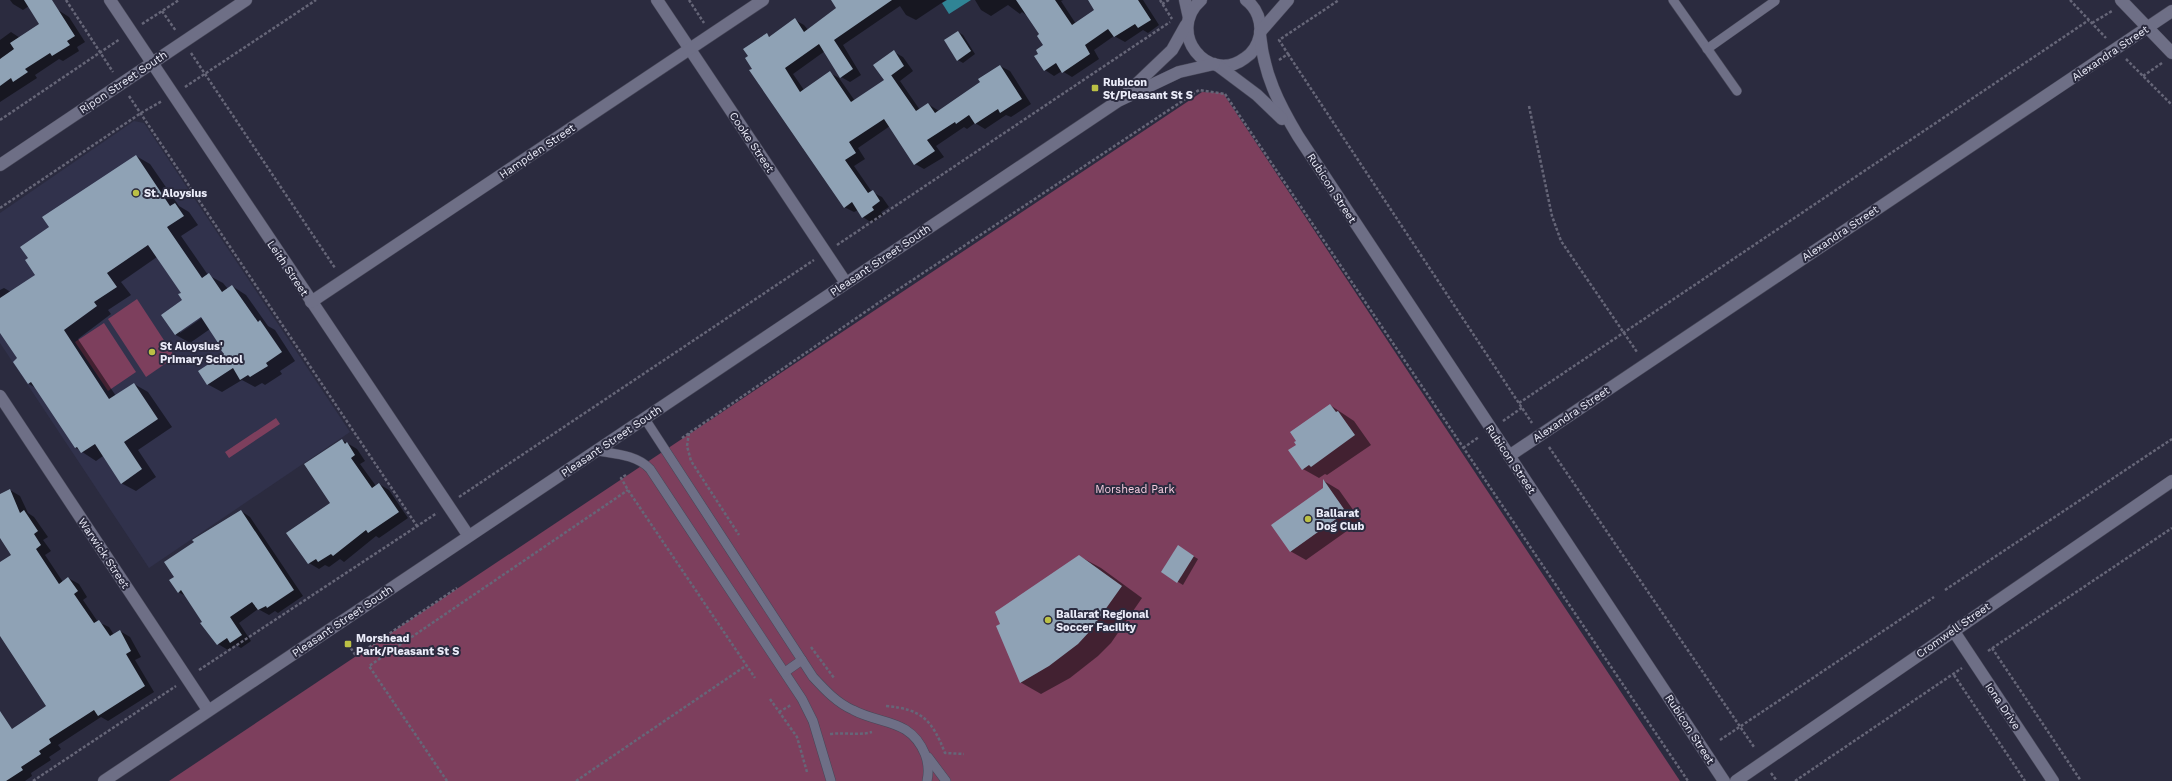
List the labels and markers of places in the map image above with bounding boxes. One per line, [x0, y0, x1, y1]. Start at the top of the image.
place label: Rubicon St/Pleasant St S [1103, 76, 1193, 102]
marker: Rubicon St/Pleasant St S [1090, 83, 1100, 93]
place label: St. Aloysius [144, 187, 207, 200]
marker: St. Aloysius [131, 188, 141, 198]
place label: St Aloysius' Primary School [160, 340, 243, 366]
marker: St Aloysius' Primary School [147, 347, 157, 357]
place label: Ballarat Dog Club [1316, 507, 1365, 533]
marker: Ballarat Dog Club [1303, 514, 1313, 524]
place label: Ballarat Regional Soccer Facility [1056, 608, 1149, 634]
marker: Ballarat Regional Soccer Facility [1043, 615, 1053, 625]
place label: Morshead Park/Pleasant St S [356, 632, 459, 658]
marker: Morshead Park/Pleasant St S [343, 639, 353, 649]

